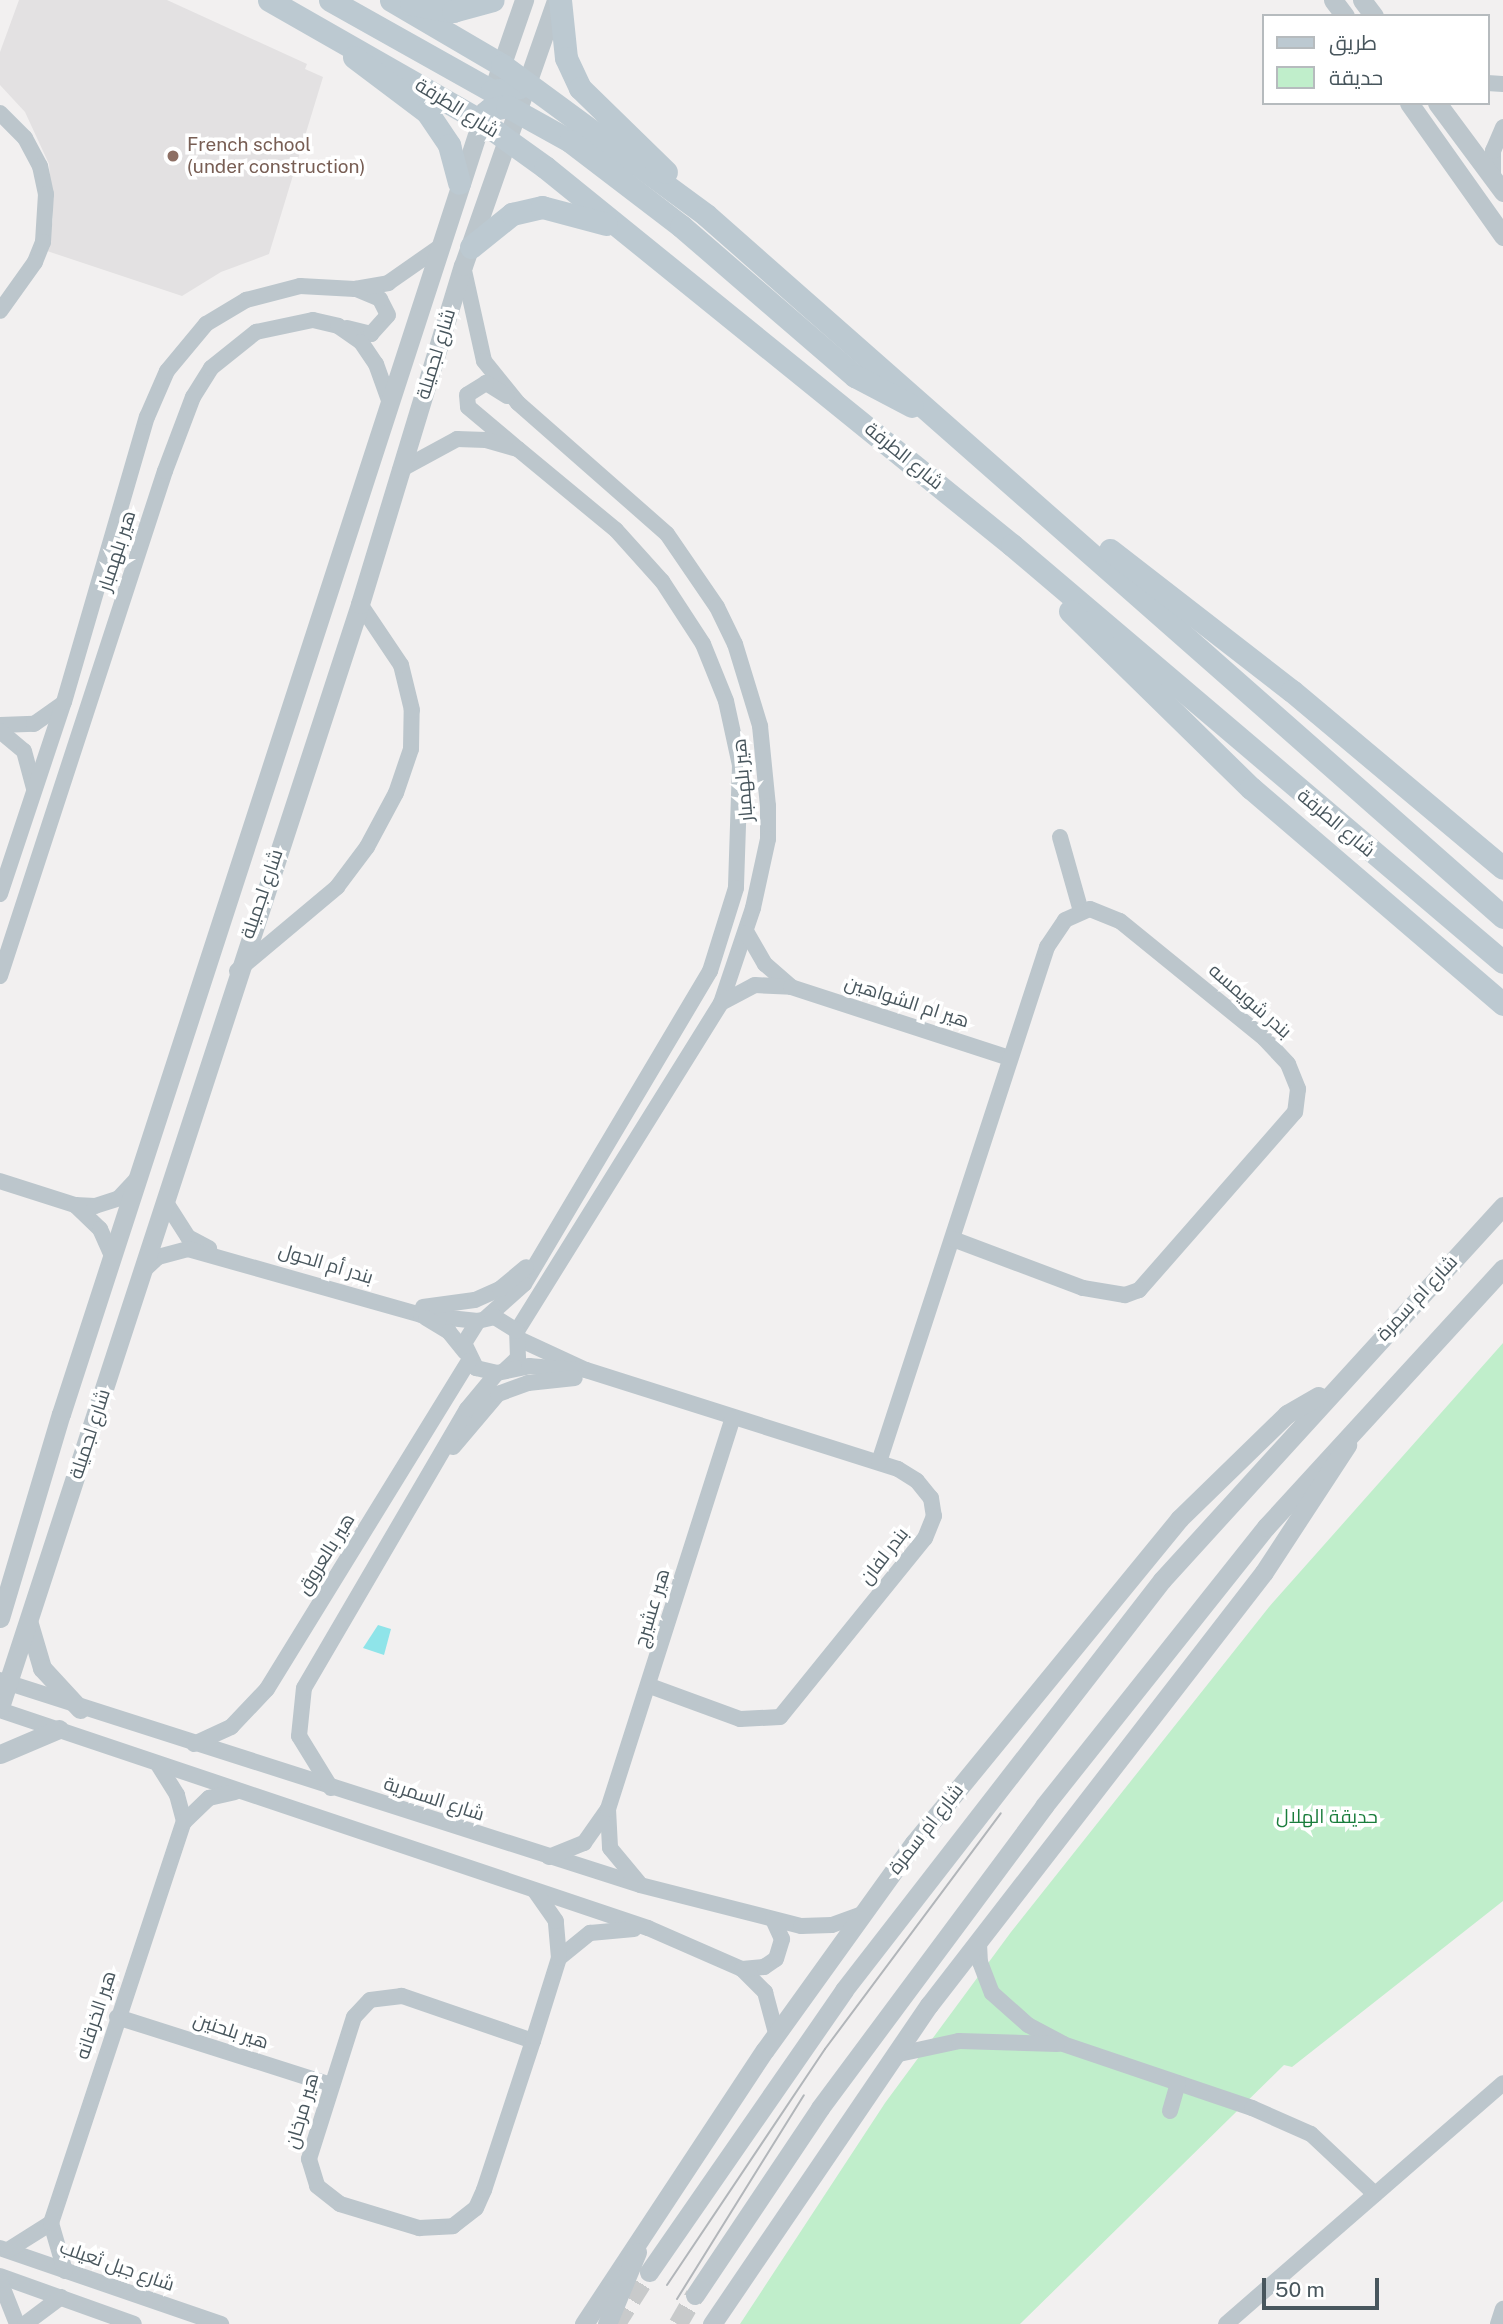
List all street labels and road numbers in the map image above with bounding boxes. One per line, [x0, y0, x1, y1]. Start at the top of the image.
street label: شارع الطرفة [411, 73, 503, 143]
street label: شارع لجميلة [411, 306, 461, 402]
street label: شارع الطرفة [860, 417, 948, 495]
street label: هير بلهمبار [93, 508, 141, 594]
street label: هير بلهمبار [728, 737, 758, 823]
street label: شارع الطرفة [1293, 784, 1379, 862]
street label: شارع لجميلة [236, 846, 288, 942]
street label: بندر شويمسه [1204, 959, 1296, 1043]
street label: هير ام الشواهين [842, 971, 972, 1033]
street label: بندر أم الحول [276, 1239, 376, 1289]
street label: شارع ام سمرة [1372, 1251, 1462, 1345]
street label: شارع لجميلة [65, 1386, 115, 1482]
street label: هير بالعروق [292, 1509, 360, 1599]
street label: بندر لفان [855, 1523, 913, 1589]
street label: هير عشيرج [629, 1566, 675, 1650]
street label: شارع السمرية [381, 1772, 487, 1826]
street label: شارع ام سمرة [884, 1779, 968, 1879]
street label: هير الخرقانه [71, 1968, 121, 2062]
street label: هير بلحنين [190, 2008, 272, 2054]
street label: هير مرخان [280, 2070, 324, 2152]
street label: شارع جبل ثعيلب [57, 2236, 177, 2296]

